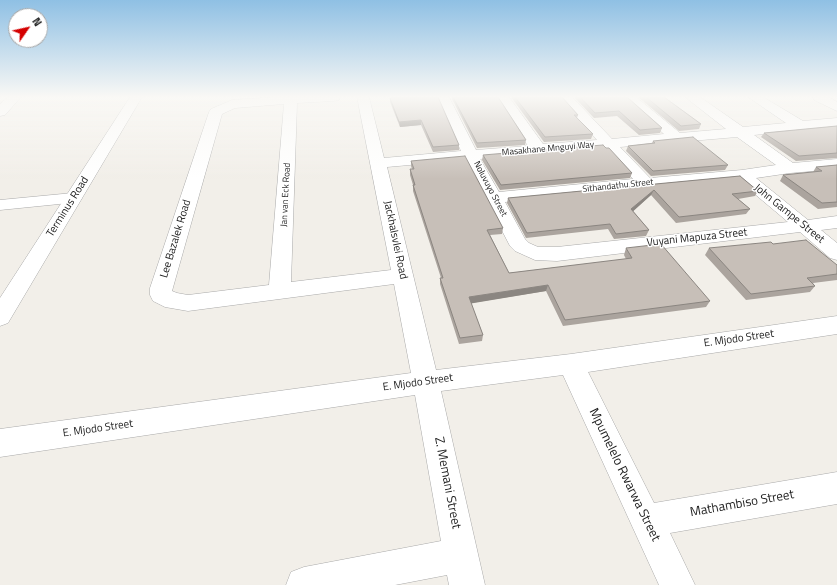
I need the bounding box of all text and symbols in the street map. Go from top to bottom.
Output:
north arrow [8,8,48,48]
text: N [28,14,46,29]
street label: Masakhane Mnguyi Way [501,140,595,158]
street label: Noluvuyo Street [471,160,509,218]
street label: Jan van Eck Road [279,163,293,227]
street label: Terminus Road [44,174,92,240]
street label: Sithandathu Street [582,177,654,195]
street label: John Gampe Street [751,182,827,246]
street label: Lee Bazalek Road [158,198,194,280]
street label: Jackhalsvlei Road [380,200,410,280]
street label: Vuyani Mapuza Street [646,226,748,250]
street label: E. Mjodo Street [703,328,775,350]
street label: E. Mjodo Street [382,372,454,394]
street label: Mpumelelo Rwarwa Street [585,406,663,544]
street label: E. Mjodo Street [62,418,134,440]
street label: Z. Memani Street [430,436,464,530]
street label: Mathambiso Street [689,487,795,521]

